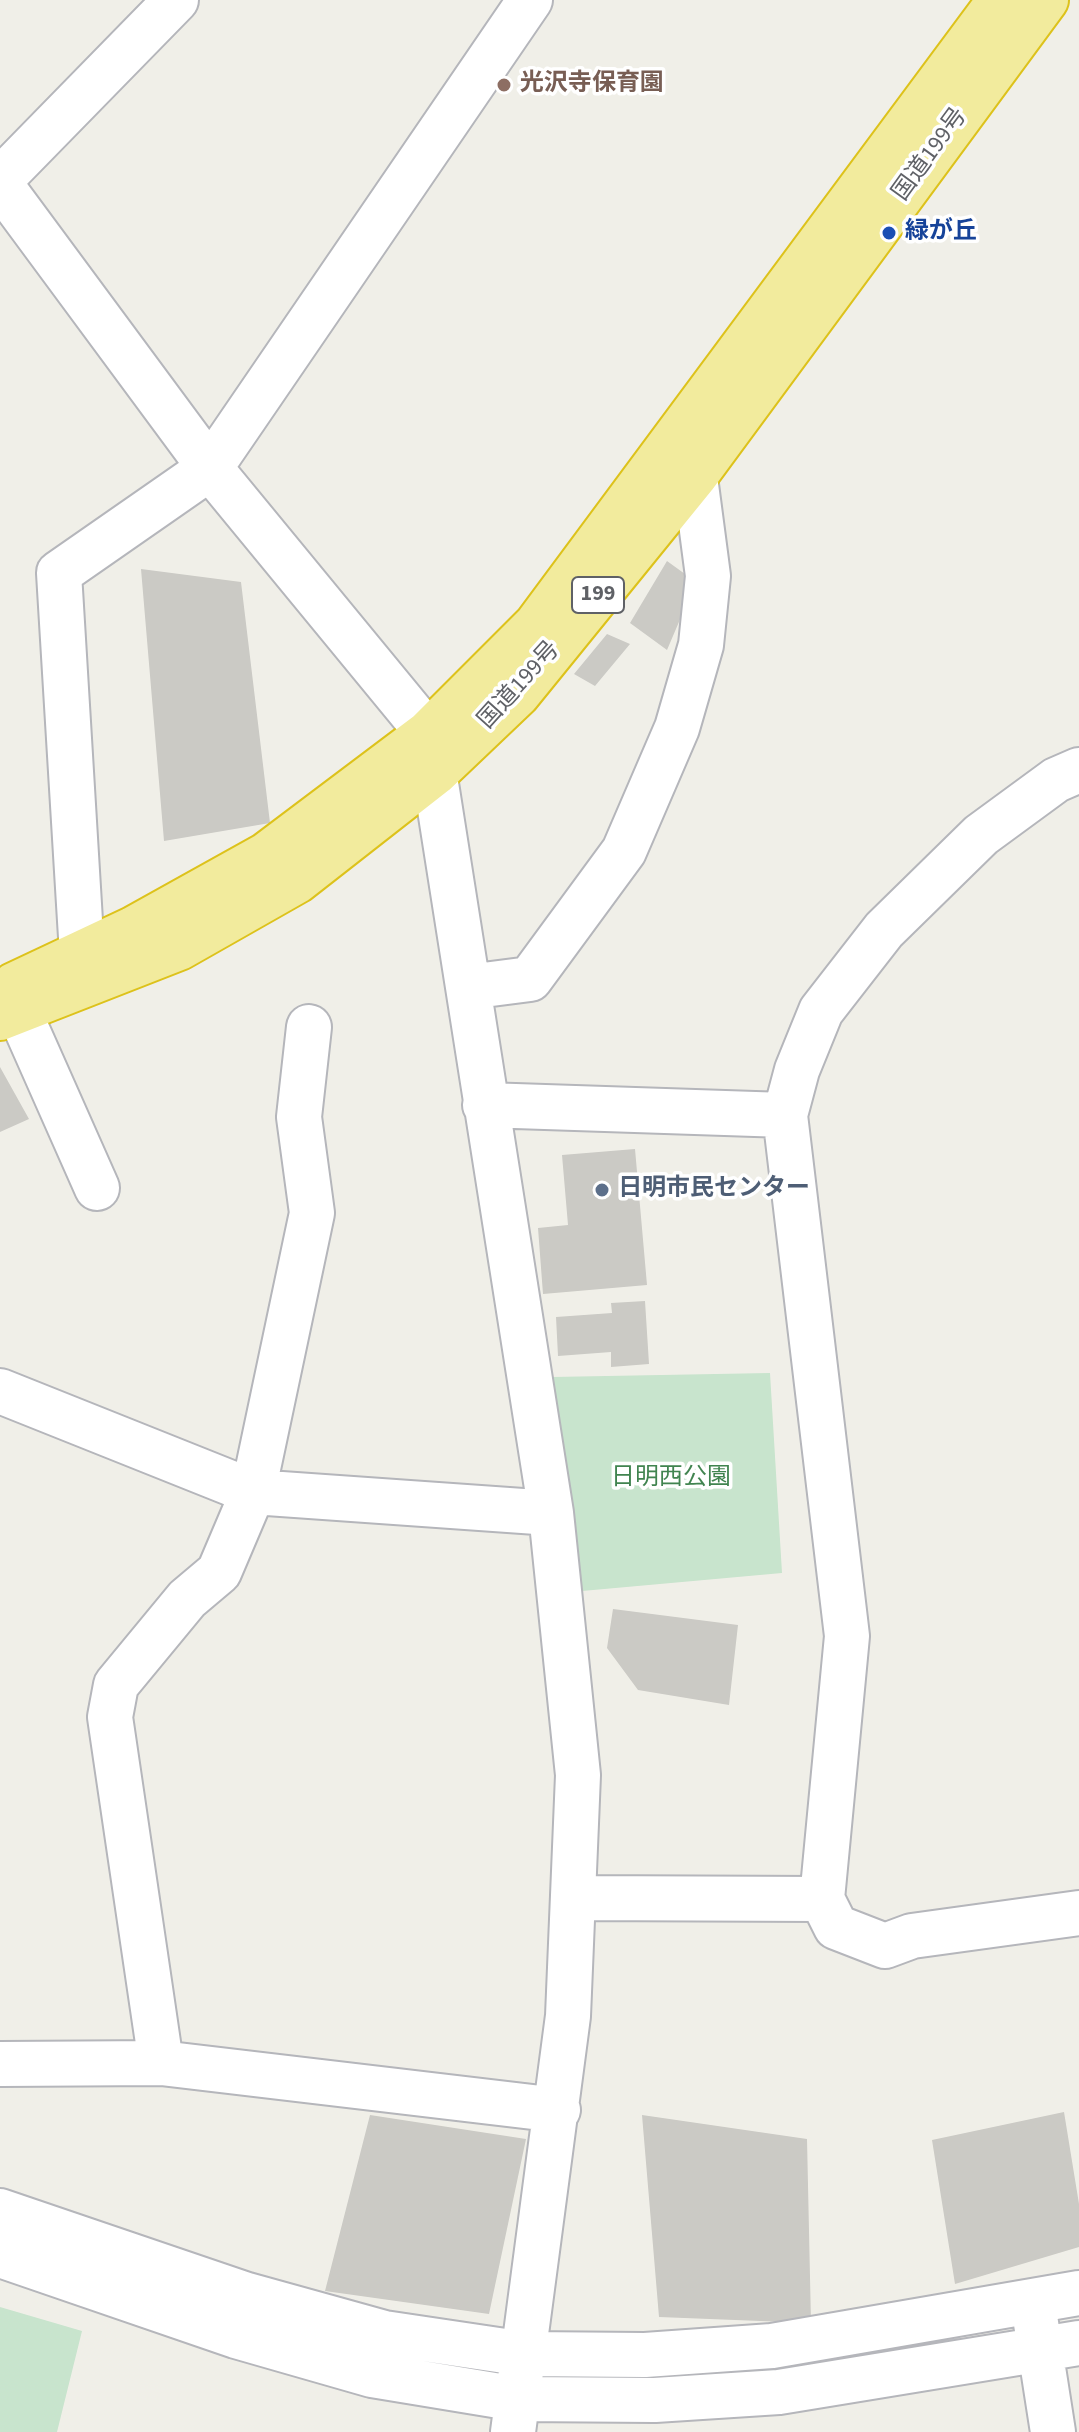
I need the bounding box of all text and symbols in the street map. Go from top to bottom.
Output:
place label: 光沢寺保育園 [520,71,664,99]
marker: 光沢寺保育園 [495,76,513,94]
street label: 国道199号 [888,103,974,207]
place label: 緑が丘 [905,219,977,247]
marker: 緑が丘 [880,224,898,242]
road number: 199 [572,577,624,613]
street label: 国道199号 [473,636,567,736]
place label: 日明市民センター [618,1176,810,1204]
marker: 日明市民センター [593,1181,611,1199]
park label: 日明西公園 [611,1465,731,1493]

